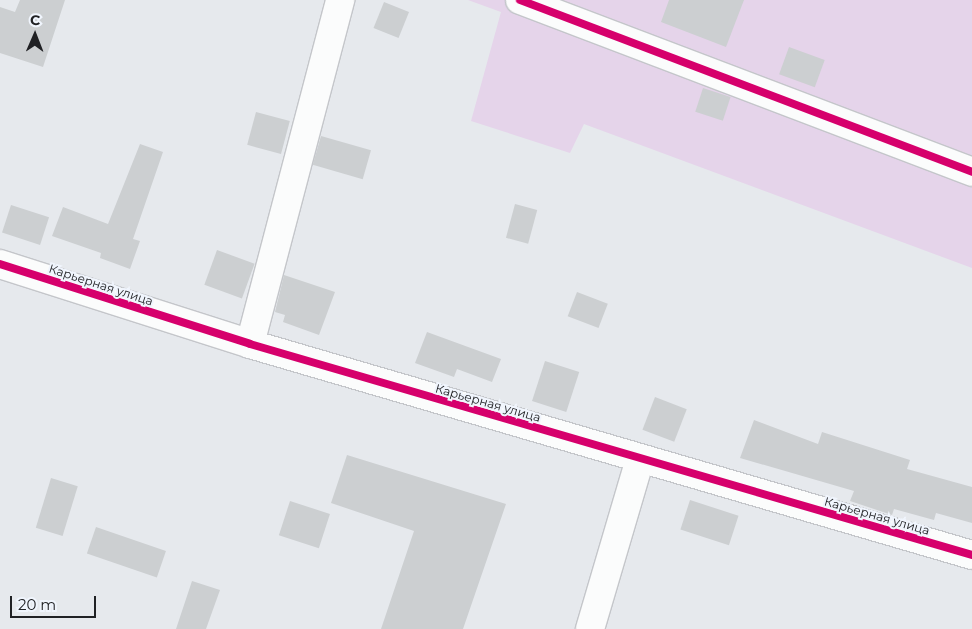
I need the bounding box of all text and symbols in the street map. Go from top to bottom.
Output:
north arrow [10,10,60,60]
text: С [30,11,40,29]
street label: Карьерная улица [47,261,155,309]
street label: Карьерная улица [434,381,542,425]
street label: Карьерная улица [823,494,931,538]
scale bar [12,586,99,618]
text: 20 m [18,595,56,614]

